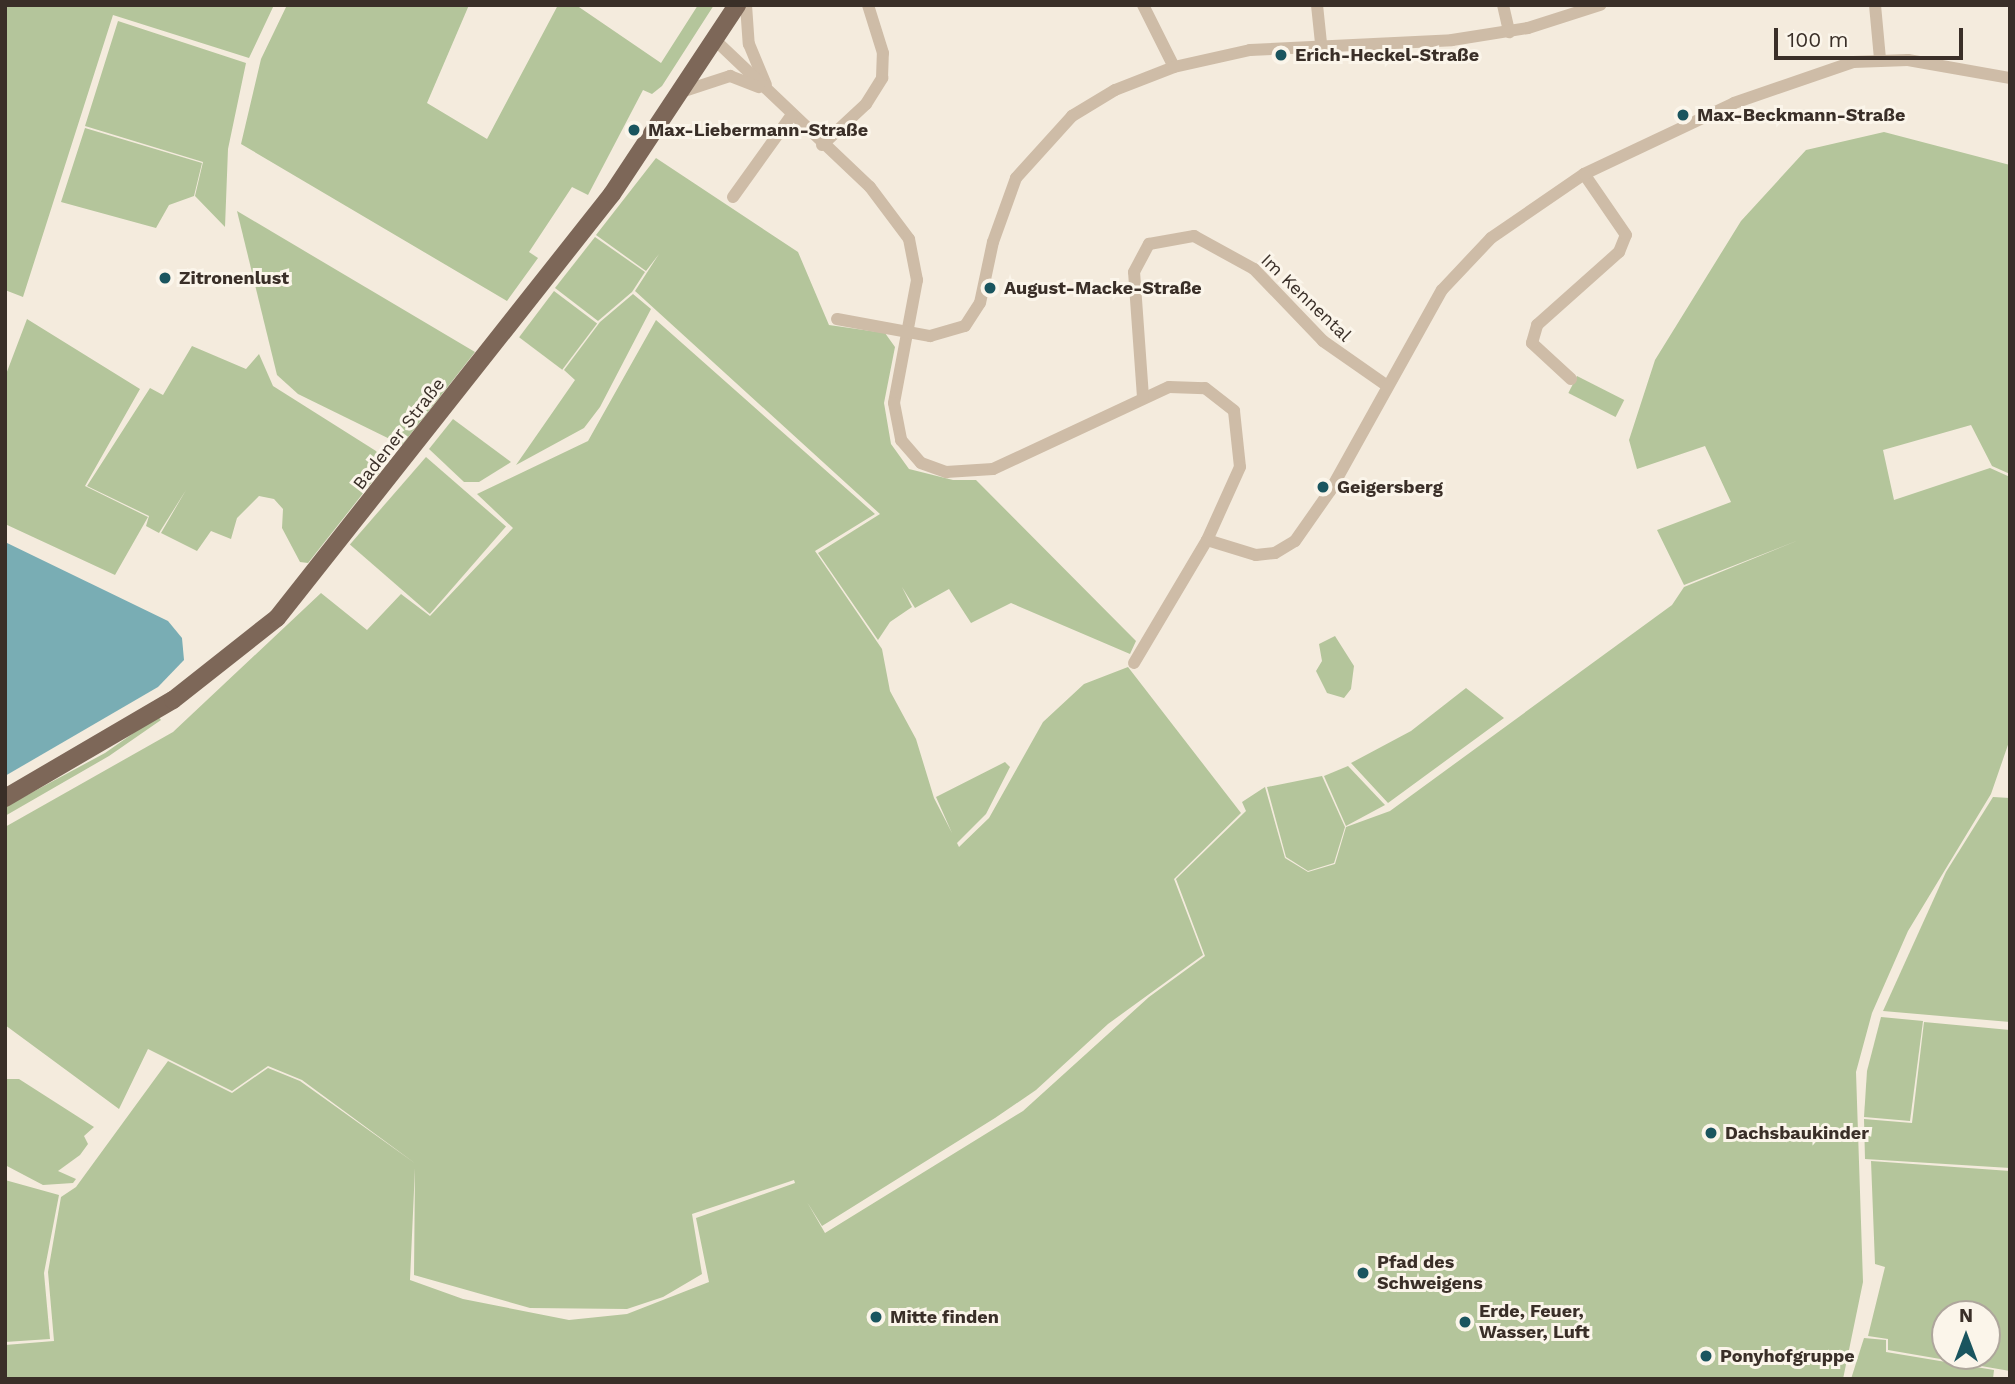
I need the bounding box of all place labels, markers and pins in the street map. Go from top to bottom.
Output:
place label: Erich-Heckel-Straße [1295,44,1479,66]
marker: Erich-Heckel-Straße [1273,47,1289,63]
place label: Max-Beckmann-Straße [1697,104,1905,126]
marker: Max-Beckmann-Straße [1675,107,1691,123]
place label: Max-Liebermann-Straße [648,119,868,141]
marker: Max-Liebermann-Straße [626,122,642,138]
place label: Zitronenlust [179,267,289,289]
marker: Zitronenlust [157,270,173,286]
place label: August-Macke-Straße [1004,277,1202,299]
marker: August-Macke-Straße [982,280,998,296]
place label: Geigersberg [1337,476,1443,498]
marker: Geigersberg [1315,479,1331,495]
place label: Dachsbaukinder [1725,1122,1869,1144]
marker: Dachsbaukinder [1703,1125,1719,1141]
place label: Pfad des Schweigens [1377,1252,1483,1294]
marker: Pfad des Schweigens [1355,1265,1371,1281]
place label: Erde, Feuer, Wasser, Luft [1479,1301,1590,1344]
place label: Mitte finden [890,1306,999,1328]
marker: Mitte finden [868,1309,884,1325]
marker: Erde, Feuer, Wasser, Luft [1457,1314,1473,1330]
place label: Ponyhofgruppe [1720,1345,1855,1367]
marker: Ponyhofgruppe [1698,1348,1714,1364]

